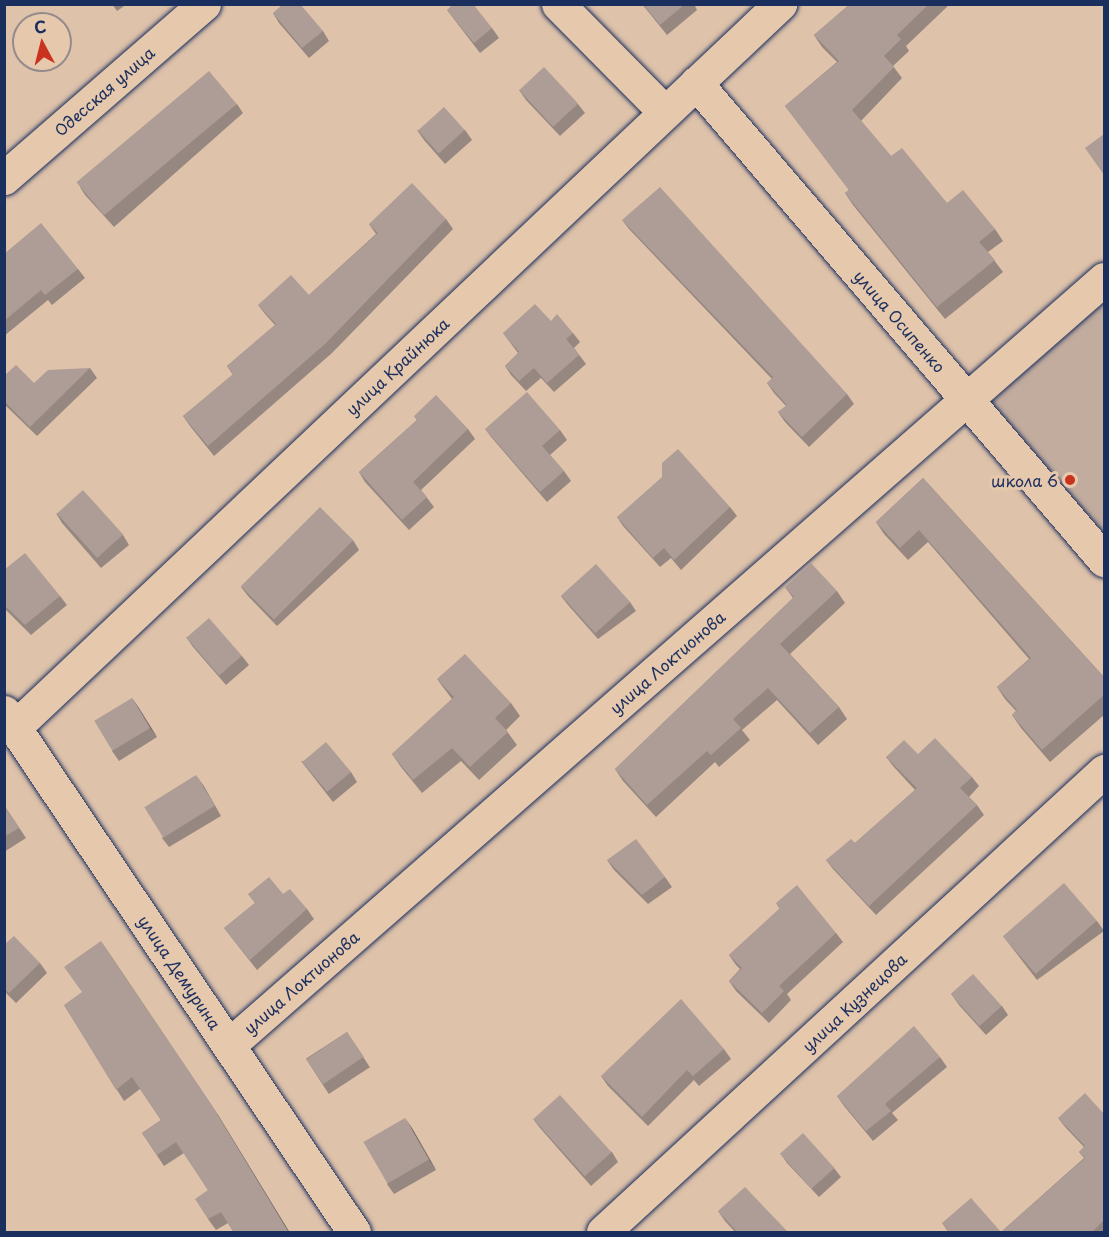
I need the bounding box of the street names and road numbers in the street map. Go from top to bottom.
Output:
street label: Одесская улица [50,42,158,140]
street label: улица Осипенко [850,266,950,376]
street label: улица Крайнюка [341,313,453,419]
street label: улица Локтионова [605,606,729,718]
street label: улица Демурина [134,911,226,1033]
street label: улица Локтионова [239,926,363,1038]
street label: улица Кузнецова [798,948,910,1056]

